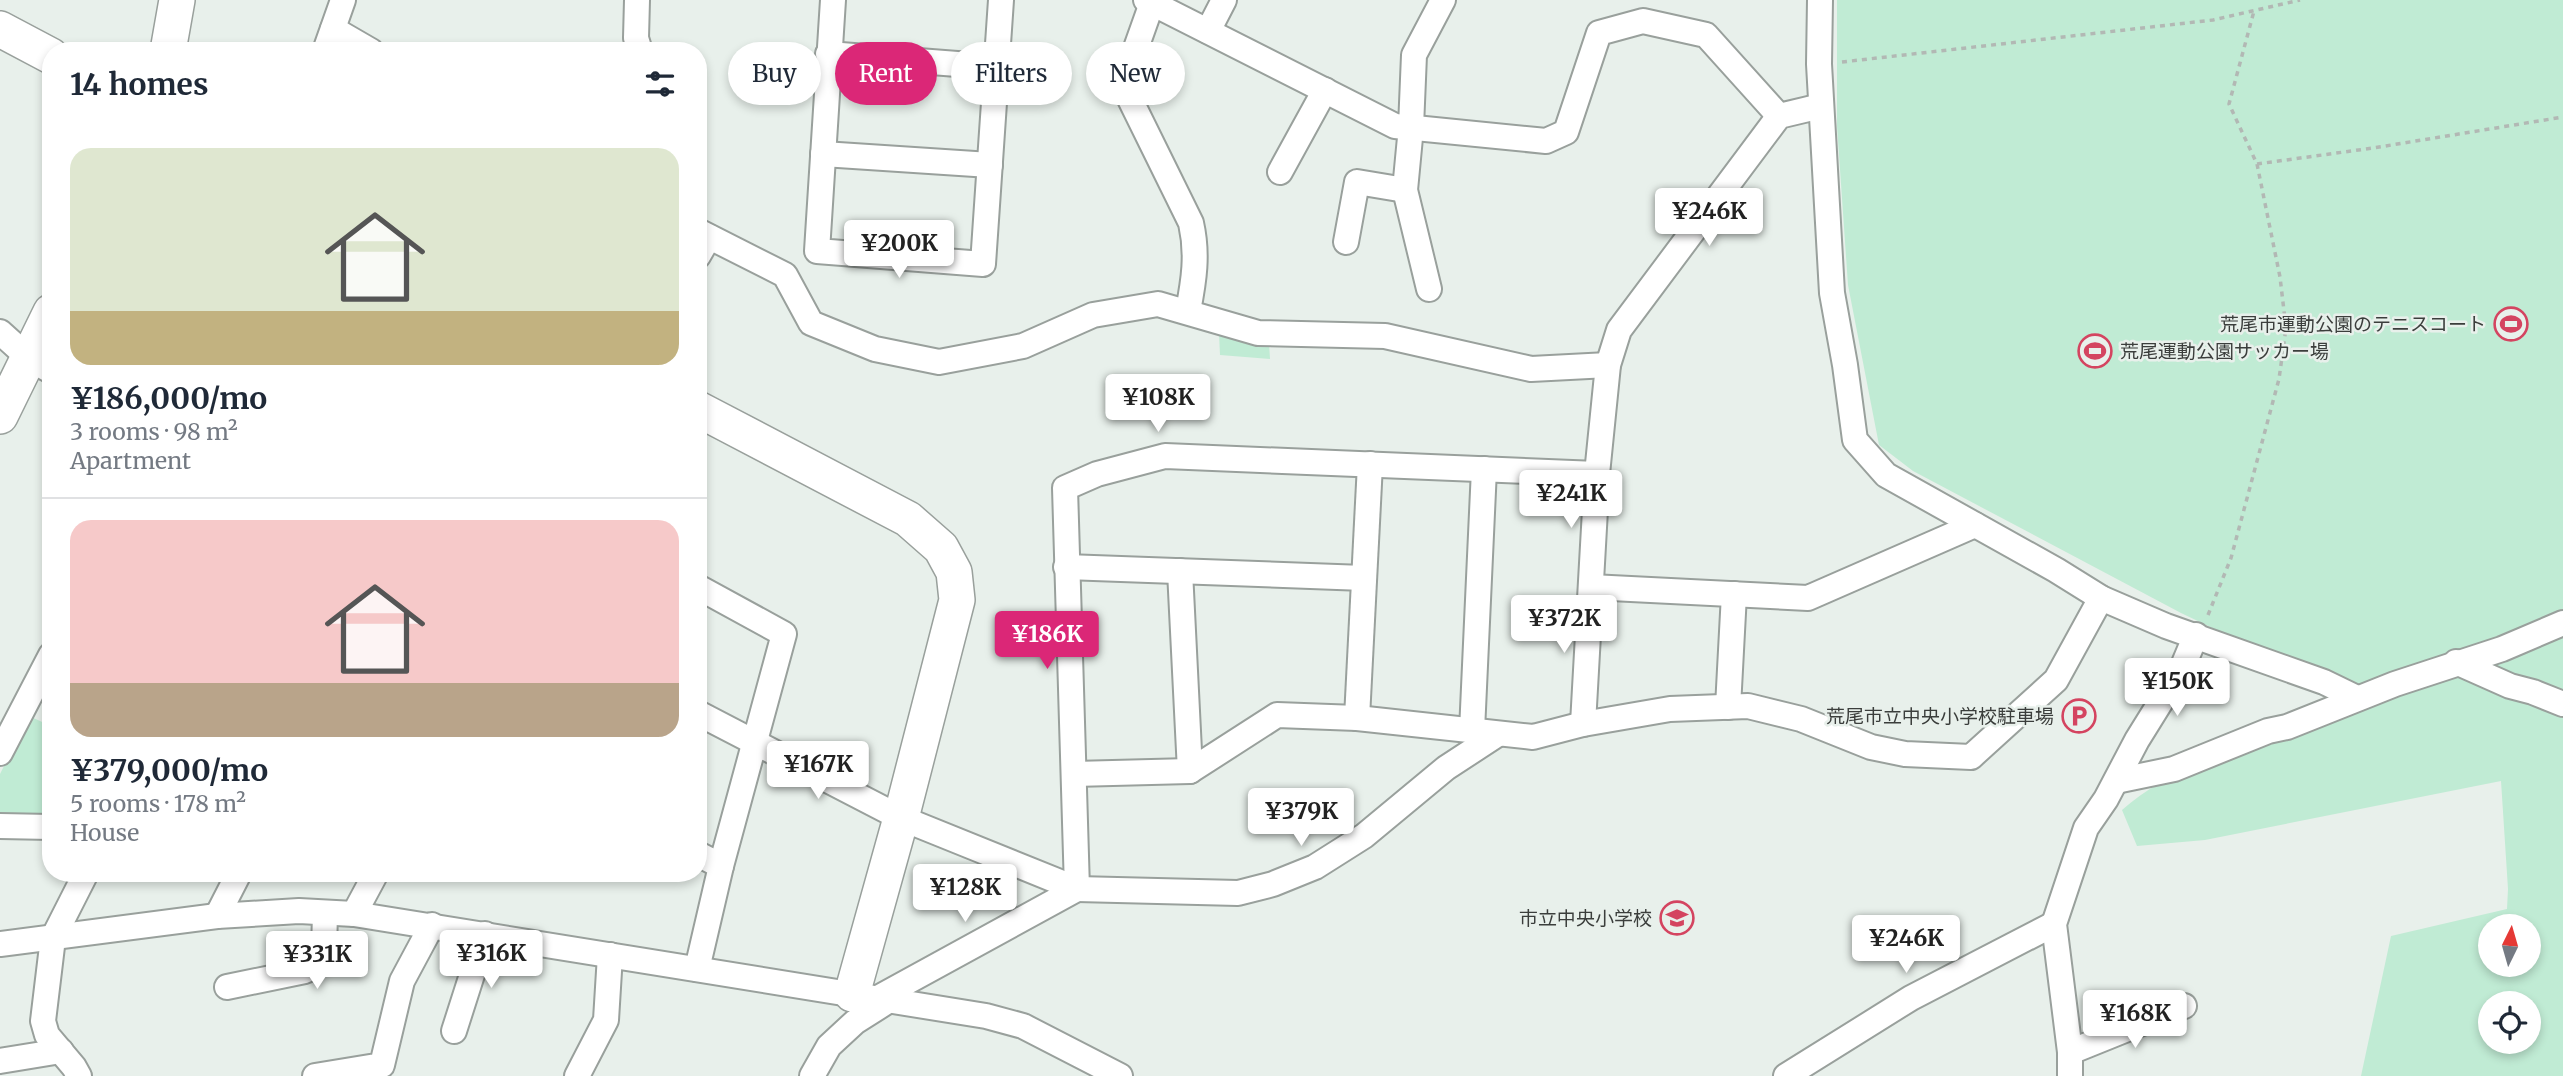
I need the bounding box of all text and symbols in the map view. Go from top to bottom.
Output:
chip: Buy [728,42,821,105]
chip: Rent [835,42,937,105]
chip: Filters [951,42,1072,105]
chip: New [1086,42,1185,105]
text: 14 homes [70,65,208,103]
icon: filters [641,65,679,103]
pin: ¥246K [1660,188,1758,248]
icon: home [312,194,438,320]
text: ¥246K [1671,196,1747,225]
pin: ¥200K [850,220,948,280]
text: ¥200K [860,228,938,257]
sports icon: 荒尾市運動公園のテニスコート [2492,305,2530,343]
place label: 荒尾市運動公園のテニスコート [2220,312,2486,336]
sports icon: 荒尾運動公園サッカー場 [2076,332,2114,370]
place label: 荒尾運動公園サッカー場 [2120,339,2329,363]
pin: ¥108K [1109,374,1207,434]
text: ¥186,000/mo [70,379,267,417]
text: ¥108K [1121,382,1195,411]
text: 3 rooms · 98 m² [70,417,238,446]
text: Apartment [70,446,191,475]
pin: ¥241K [1522,470,1620,530]
text: ¥241K [1535,478,1607,507]
icon: home [312,566,438,692]
pin: ¥372K [1515,596,1613,655]
text: ¥372K [1527,603,1601,632]
pin: ¥186K [998,612,1096,671]
text: ¥186K [1011,619,1083,648]
pin: ¥150K [2128,658,2226,718]
text: ¥150K [2141,666,2213,695]
parking icon: 荒尾市立中央小学校駐車場 [2060,697,2098,735]
place label: 荒尾市立中央小学校駐車場 [1826,704,2054,728]
pin: ¥167K [769,742,867,801]
text: ¥167K [783,749,853,778]
text: ¥379,000/mo [70,751,268,789]
pin: ¥379K [1252,788,1350,848]
text: 5 rooms · 178 m² [70,789,246,818]
text: ¥379K [1264,796,1338,825]
text: House [70,818,139,847]
pin: ¥128K [916,864,1014,924]
text: ¥128K [929,872,1001,901]
school or university icon: 市立中央小学校 [1658,899,1696,937]
place label: 市立中央小学校 [1519,906,1652,930]
north arrow [2478,914,2541,976]
map controls [2478,914,2541,1054]
pin: ¥246K [1857,916,1955,975]
text: ¥246K [1868,923,1944,952]
pin: ¥316K [442,930,540,990]
pin: ¥331K [268,932,366,991]
text: ¥316K [456,938,526,967]
text: ¥331K [282,939,352,968]
pin: ¥168K [2086,990,2184,1050]
button: locate [2478,991,2541,1054]
text: ¥168K [2099,998,2171,1027]

